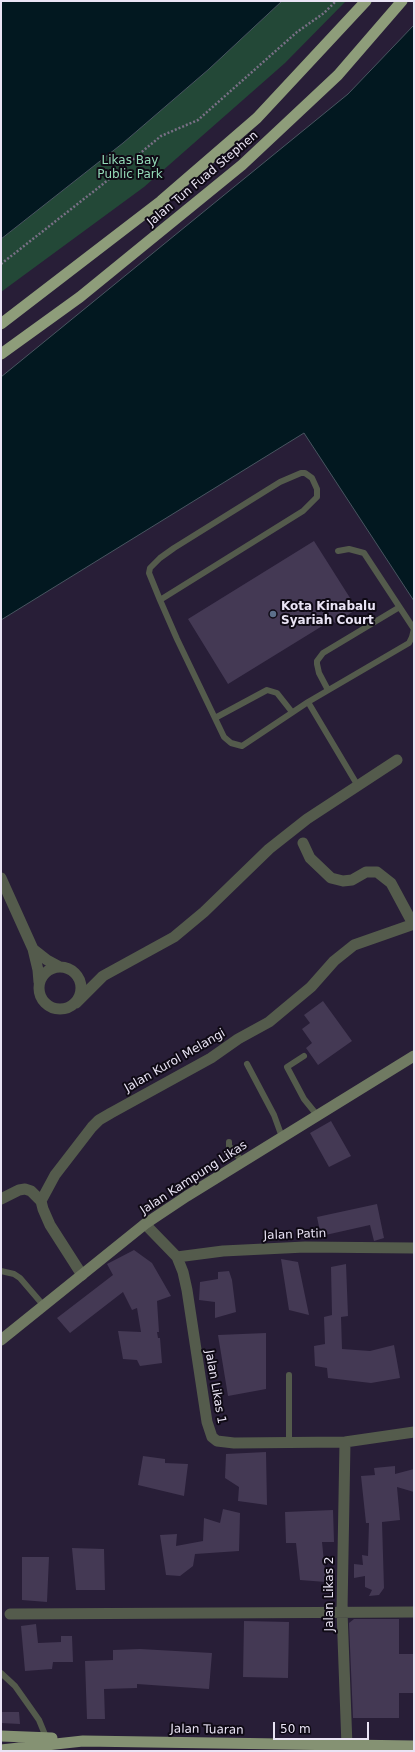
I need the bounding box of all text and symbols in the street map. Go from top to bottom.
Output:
street label: Jalan Tun Fuad Stephen [145,128,261,230]
park label: Likas Bay Public Park [97,154,163,182]
place label: Kota Kinabalu Syariah Court [281,600,376,628]
marker: Kota Kinabalu Syariah Court [268,609,278,619]
street label: Jalan Kurol Melangi [122,1026,228,1096]
street label: Jalan Kampung Likas [138,1138,250,1218]
street label: Jalan Patin [263,1227,327,1243]
street label: Jalan Likas 1 [201,1349,229,1425]
street label: Jalan Likas 2 [323,1557,337,1631]
scale bar [275,1714,371,1740]
street label: Jalan Tuaran [170,1722,244,1738]
text: 50 m [280,1722,311,1736]

